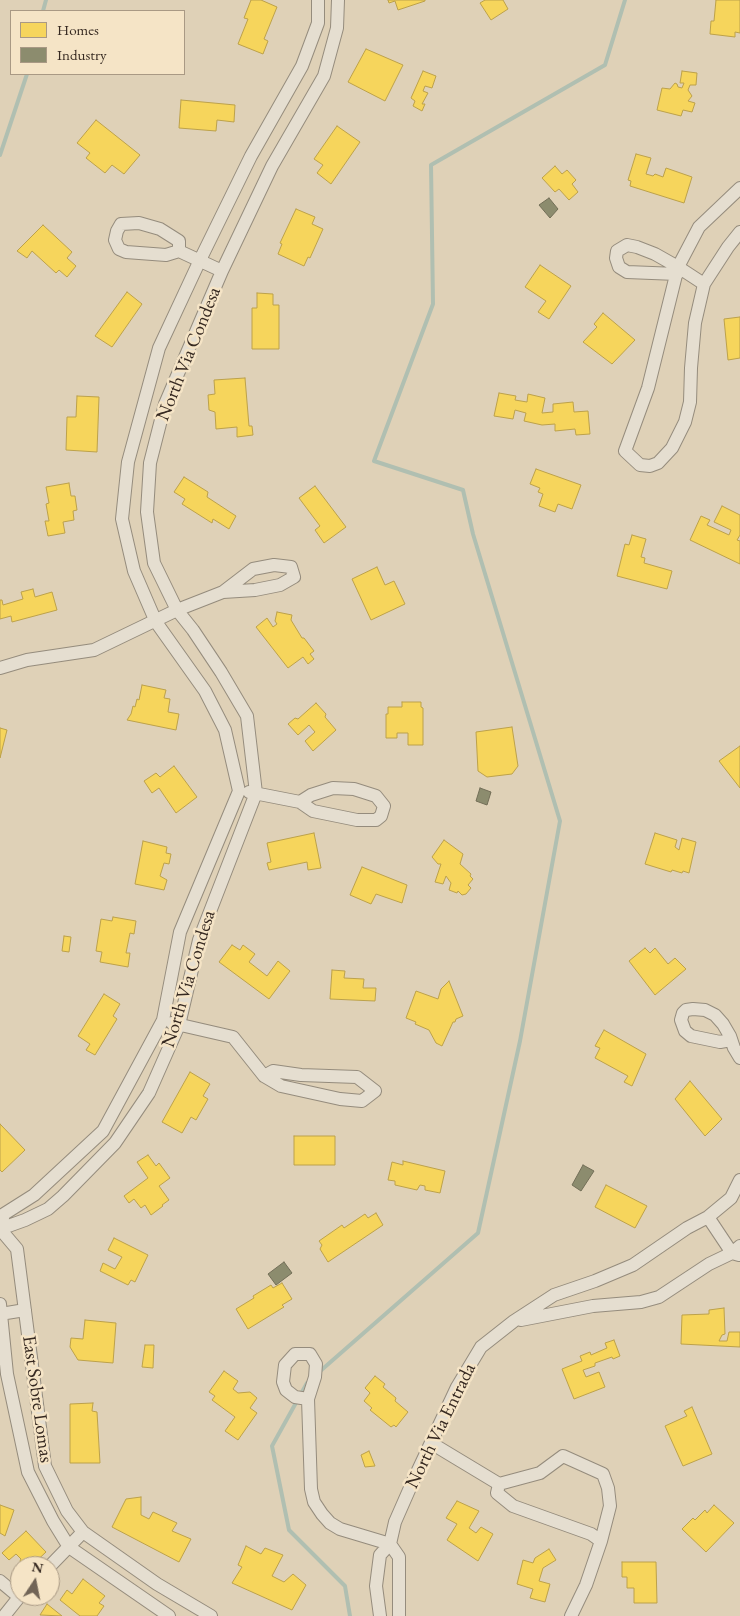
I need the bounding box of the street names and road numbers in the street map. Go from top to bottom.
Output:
street label: North Via Condesa [152,284,226,424]
street label: North Via Condesa [157,908,221,1050]
street label: East Sobre Lomas [17,1334,57,1464]
street label: North Via Entrada [401,1360,481,1492]

